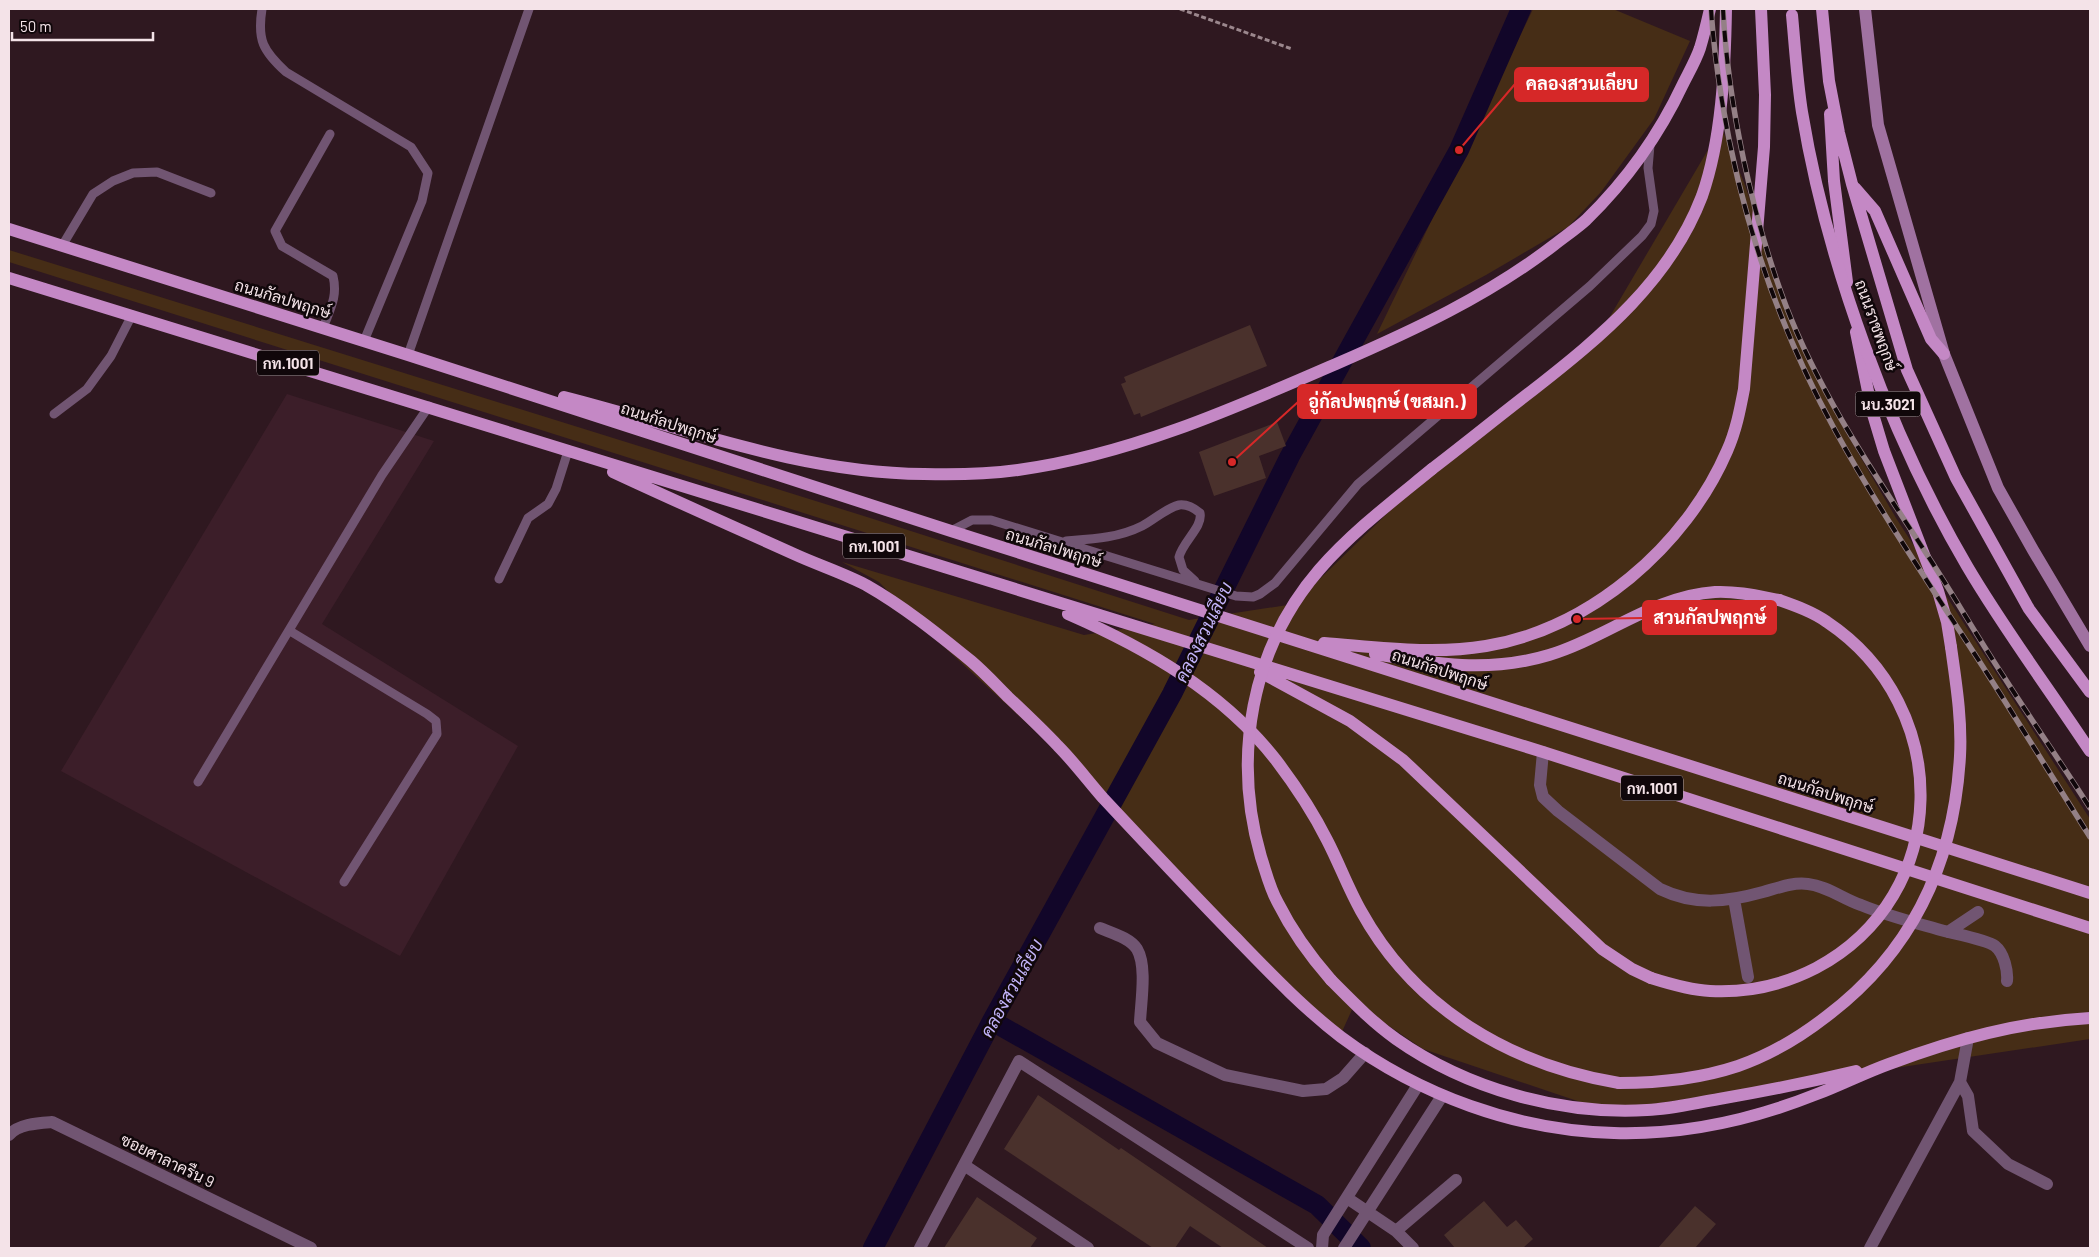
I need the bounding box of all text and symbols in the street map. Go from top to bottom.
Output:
scale bar [12,10,154,42]
text: 50 m [20,17,52,35]
callout: คลองสวนเลียบ [1515,68,1648,101]
text: คลองสวนเลียบ [1526,71,1638,94]
street label: ถนนกัลปพฤกษ์ [232,272,334,323]
street label: ถนนราชพฤกษ์ [1851,276,1904,374]
road number: กท.1001 [257,350,319,376]
callout: อู่กัลปพฤกษ์ (ขสมก.) [1298,385,1476,418]
text: อู่กัลปพฤกษ์ (ขสมก.) [1308,389,1466,415]
road number: นบ.3021 [1856,392,1920,416]
street label: ถนนกัลปพฤกษ์ [618,396,720,447]
street label: ถนนกัลปพฤกษ์ [1003,521,1105,572]
road number: กท.1001 [843,534,905,558]
water label: คลองสวนเลียบ [1168,577,1237,686]
callout: สวนกัลปพฤกษ์ [1643,601,1776,634]
text: สวนกัลปพฤกษ์ [1653,605,1768,629]
street label: ถนนกัลปพฤกษ์ [1389,643,1491,694]
street label: ถนนกัลปพฤกษ์ [1775,766,1877,817]
road number: กท.1001 [1621,776,1683,800]
water label: คลองสวนเลียบ [974,934,1047,1041]
street label: ซอยศาลาครืน 9 [118,1129,218,1191]

